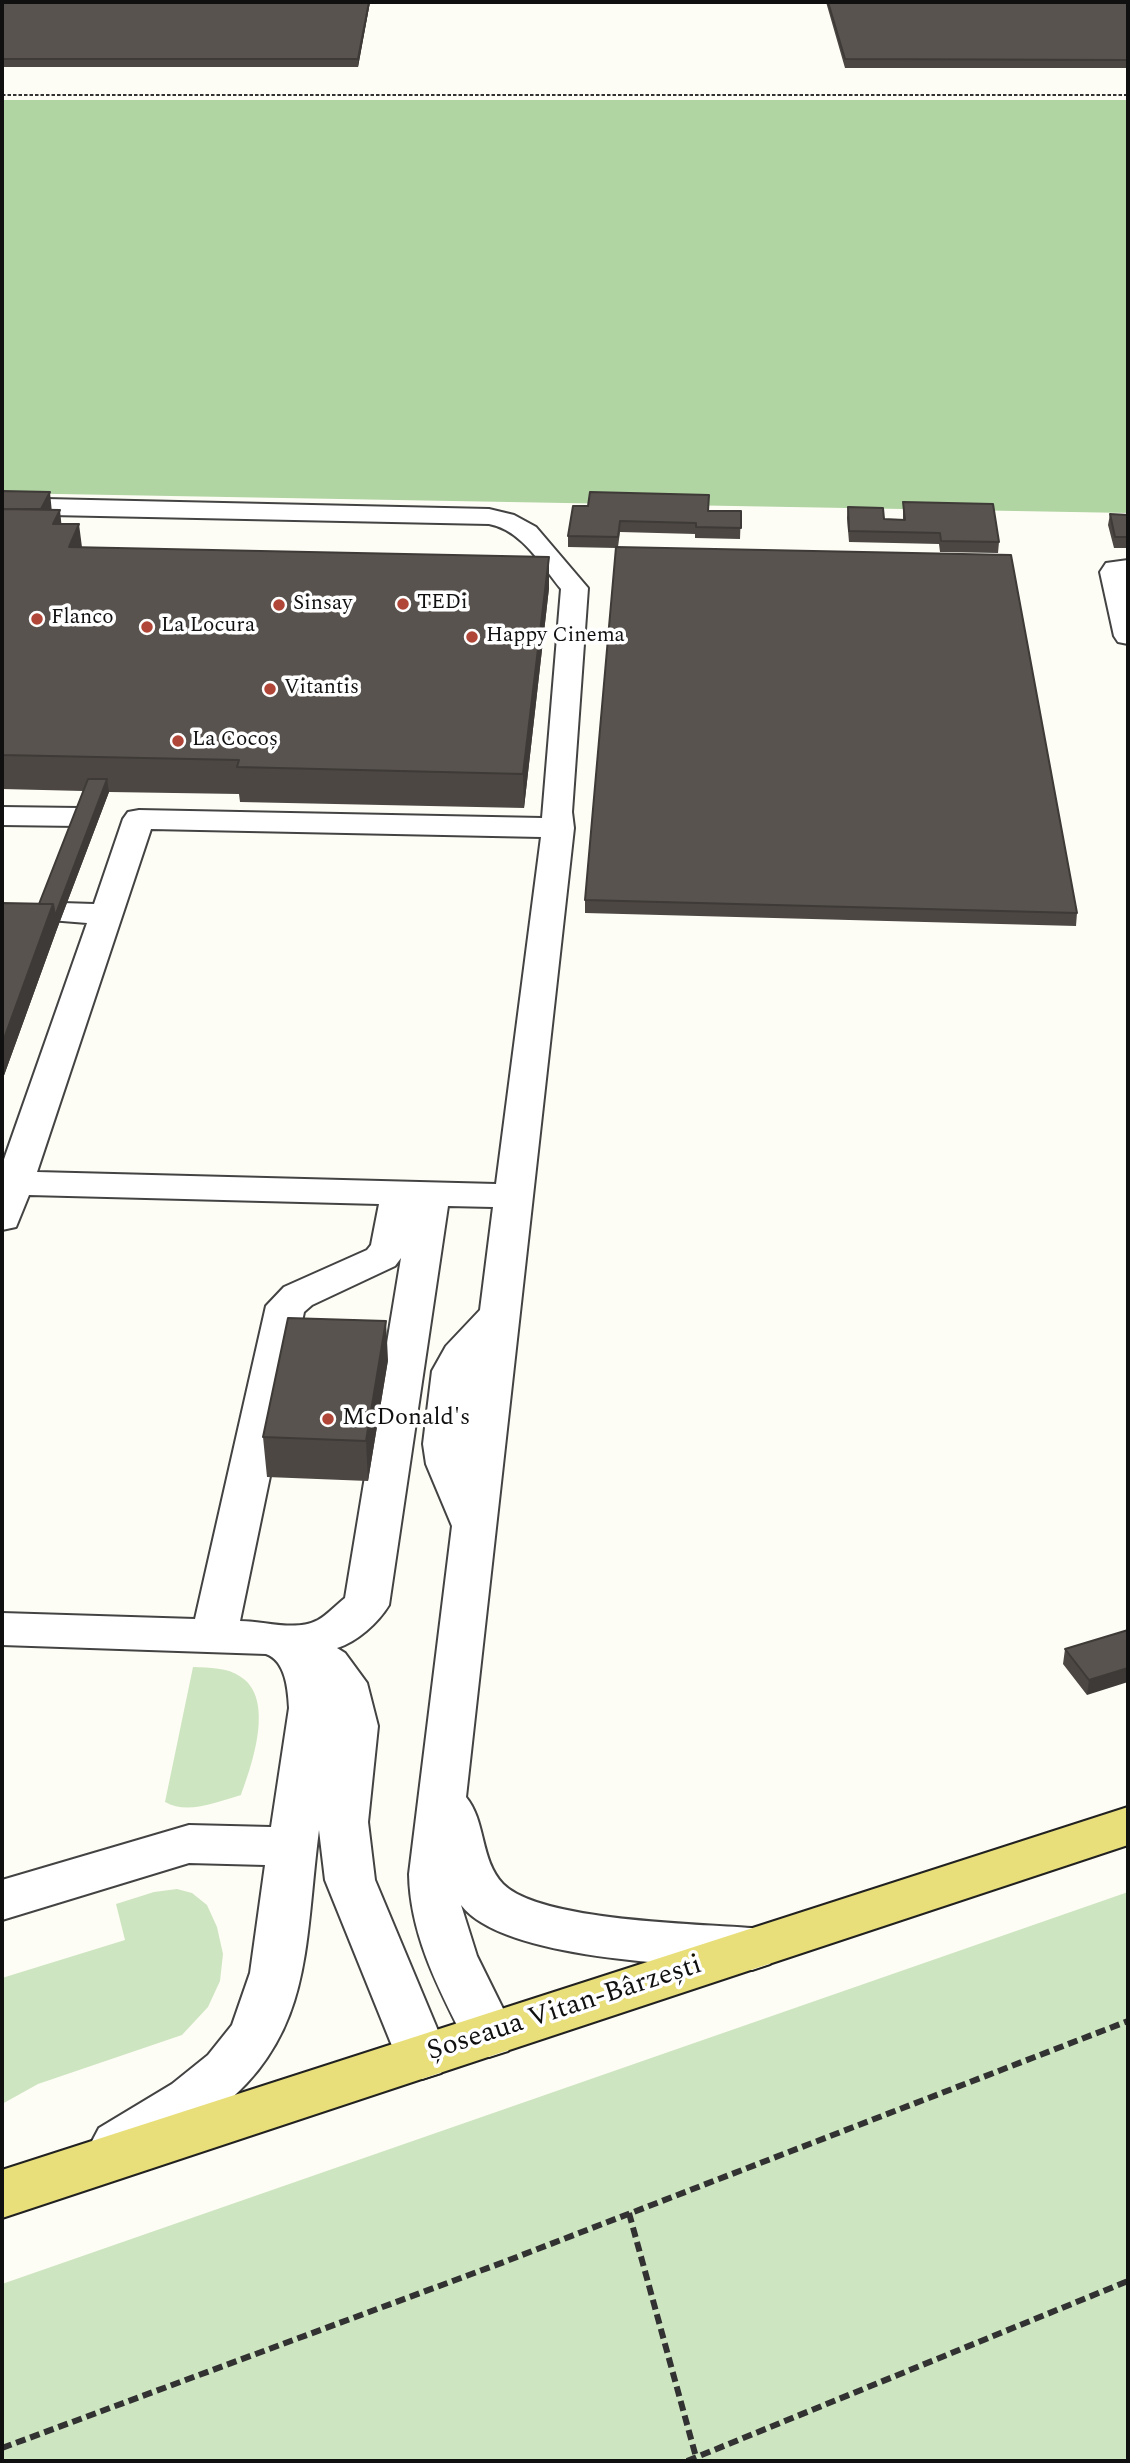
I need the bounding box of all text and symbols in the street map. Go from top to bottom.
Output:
place label: TEDi [417,591,468,617]
place label: Sinsay [293,592,352,618]
marker: TEDi [395,596,411,612]
marker: Sinsay [271,597,287,613]
place label: Flanco [51,606,114,632]
marker: Flanco [29,611,45,627]
place label: La Locura [161,614,255,640]
marker: La Locura [139,619,155,635]
place label: Happy Cinema [486,624,625,650]
marker: Happy Cinema [464,629,480,645]
place label: Vitantis [284,676,359,702]
marker: Vitantis [262,681,278,697]
place label: La Cocoș [192,728,278,754]
marker: La Cocoș [170,733,186,749]
place label: McDonald's [342,1405,470,1433]
marker: McDonald's [320,1411,336,1427]
street label: Șoseaua Vitan-Bârzești [423,1950,707,2070]

